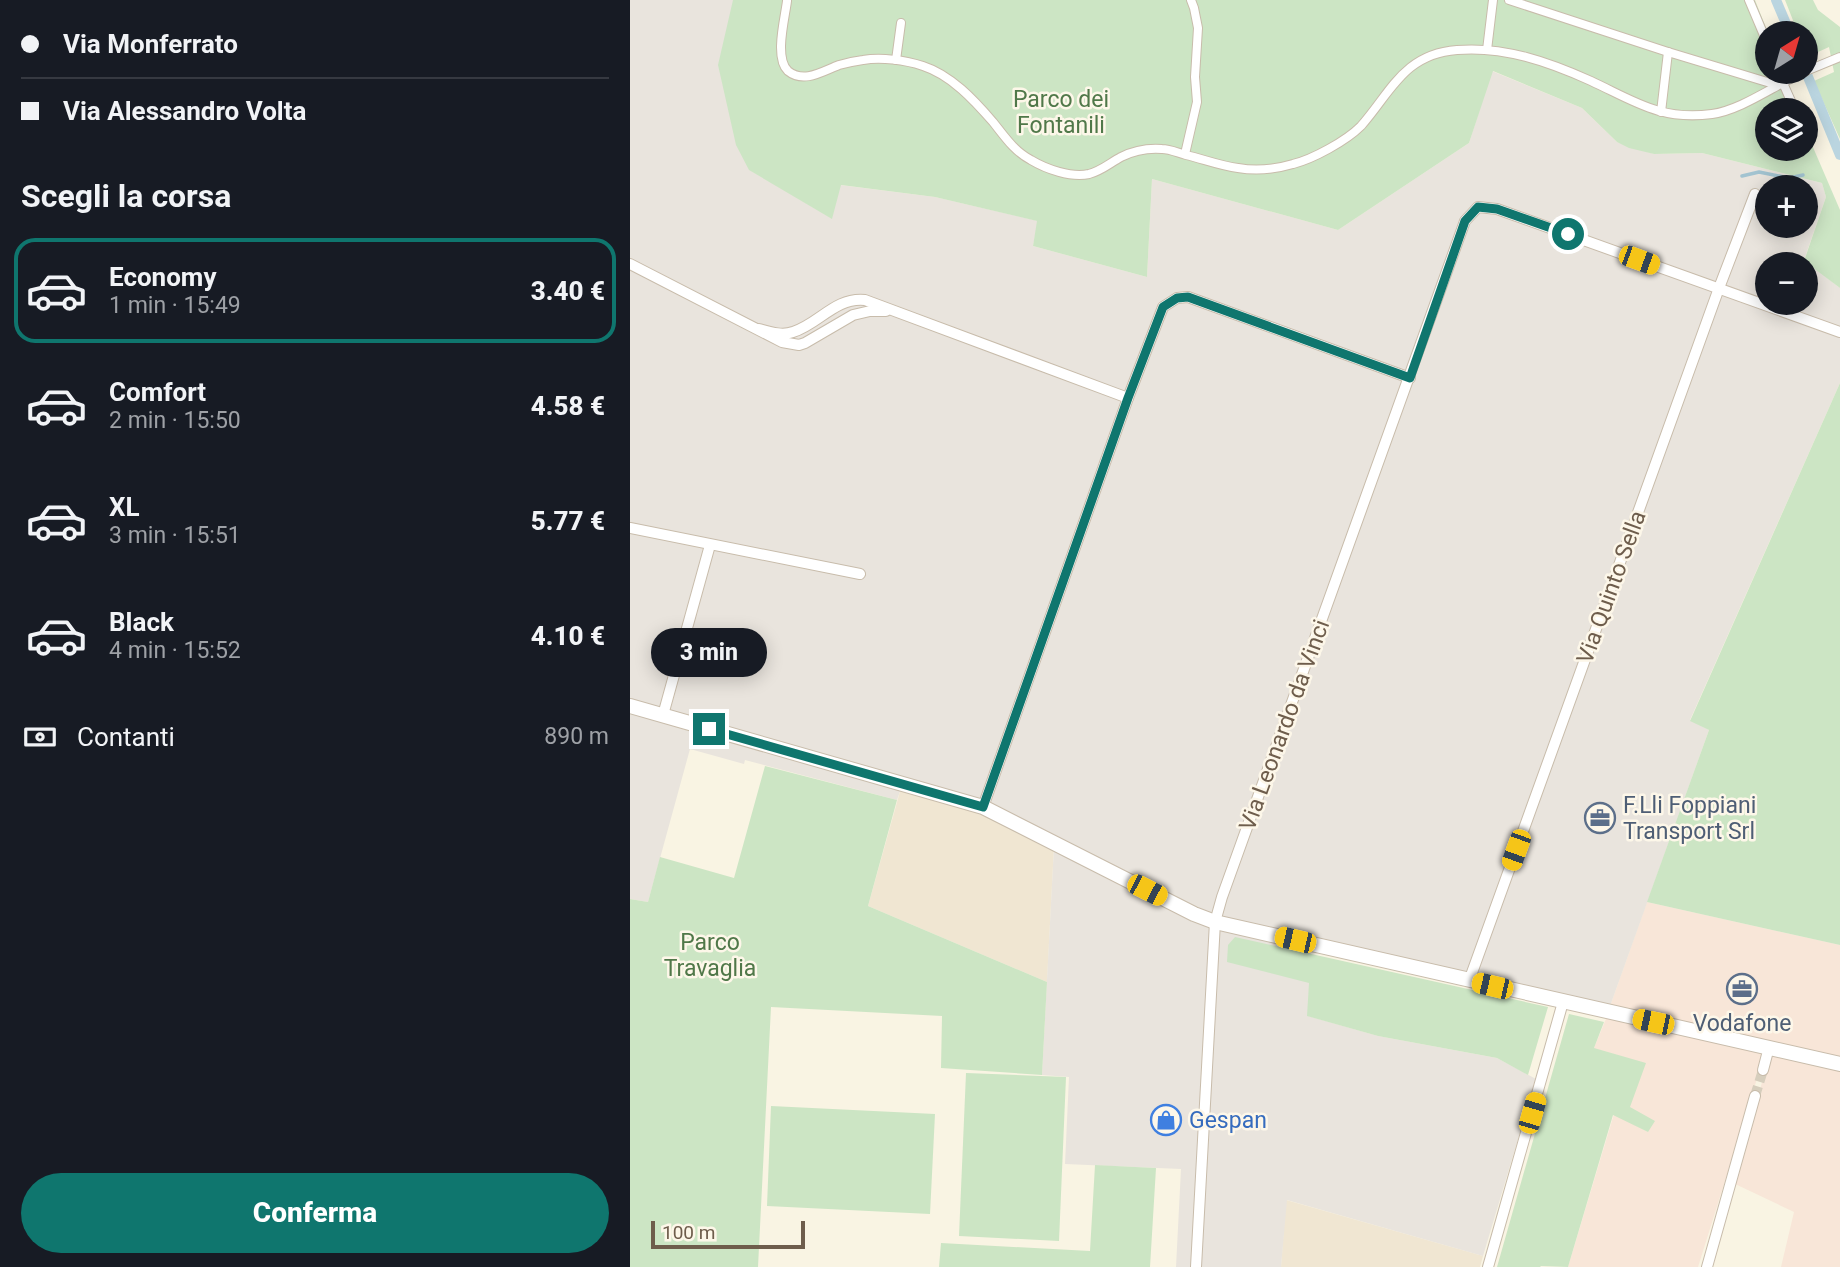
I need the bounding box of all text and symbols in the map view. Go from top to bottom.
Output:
north arrow [1755,21,1818,84]
map controls [1755,21,1818,315]
text: Via Monferrato [63,29,238,59]
park label: Parco dei Fontanili [1013,86,1109,139]
text: Via Alessandro Volta [63,96,306,126]
button: layers [1755,98,1818,161]
button: + [1755,175,1818,238]
text: Scegli la corsa [21,177,231,215]
route start [1552,218,1584,250]
car [1616,243,1663,277]
button: − [1755,252,1818,315]
icon: car [25,259,88,322]
text: Economy [109,262,216,292]
text: 3.40 € [531,276,605,306]
text: 1 min · 15:49 [109,292,241,319]
icon: car [25,374,88,437]
text: Comfort [109,377,206,407]
text: 4.58 € [531,391,605,421]
text: 2 min · 15:50 [109,407,241,434]
icon: car [25,489,88,552]
text: XL [109,492,140,522]
text: 5.77 € [531,506,605,536]
street label: Via Quinto Sella [1571,507,1652,667]
text: 3 min · 15:51 [109,522,241,549]
icon: car [25,604,88,667]
text: Black [109,607,174,637]
street label: Via Leonardo da Vinci [1234,616,1335,834]
text: 4.10 € [531,621,605,651]
callout: 3 min [651,628,767,676]
text: 4 min · 15:52 [109,637,241,664]
text: 3 min [680,639,738,666]
route end [693,713,725,745]
icon: cash [21,718,59,756]
text: Contanti [77,722,175,752]
text: 890 m [544,723,609,750]
place label: F.Lli Foppiani Transport Srl [1623,792,1756,845]
office icon: F.Lli Foppiani Transport Srl [1583,801,1617,835]
car [1499,827,1534,873]
car [1124,871,1171,909]
car [1273,925,1318,955]
park label: Parco Travaglia [664,929,756,982]
car [1470,971,1515,1001]
office icon: Vodafone [1725,972,1759,1006]
car [1631,1007,1676,1037]
place label: Vodafone [1693,1010,1791,1037]
car [1517,1090,1548,1136]
shop icon: Gespan [1149,1103,1183,1137]
place label: Gespan [1189,1107,1267,1134]
button: Conferma [21,1173,609,1253]
scale bar [651,1218,805,1250]
text: 100 m [662,1221,715,1244]

